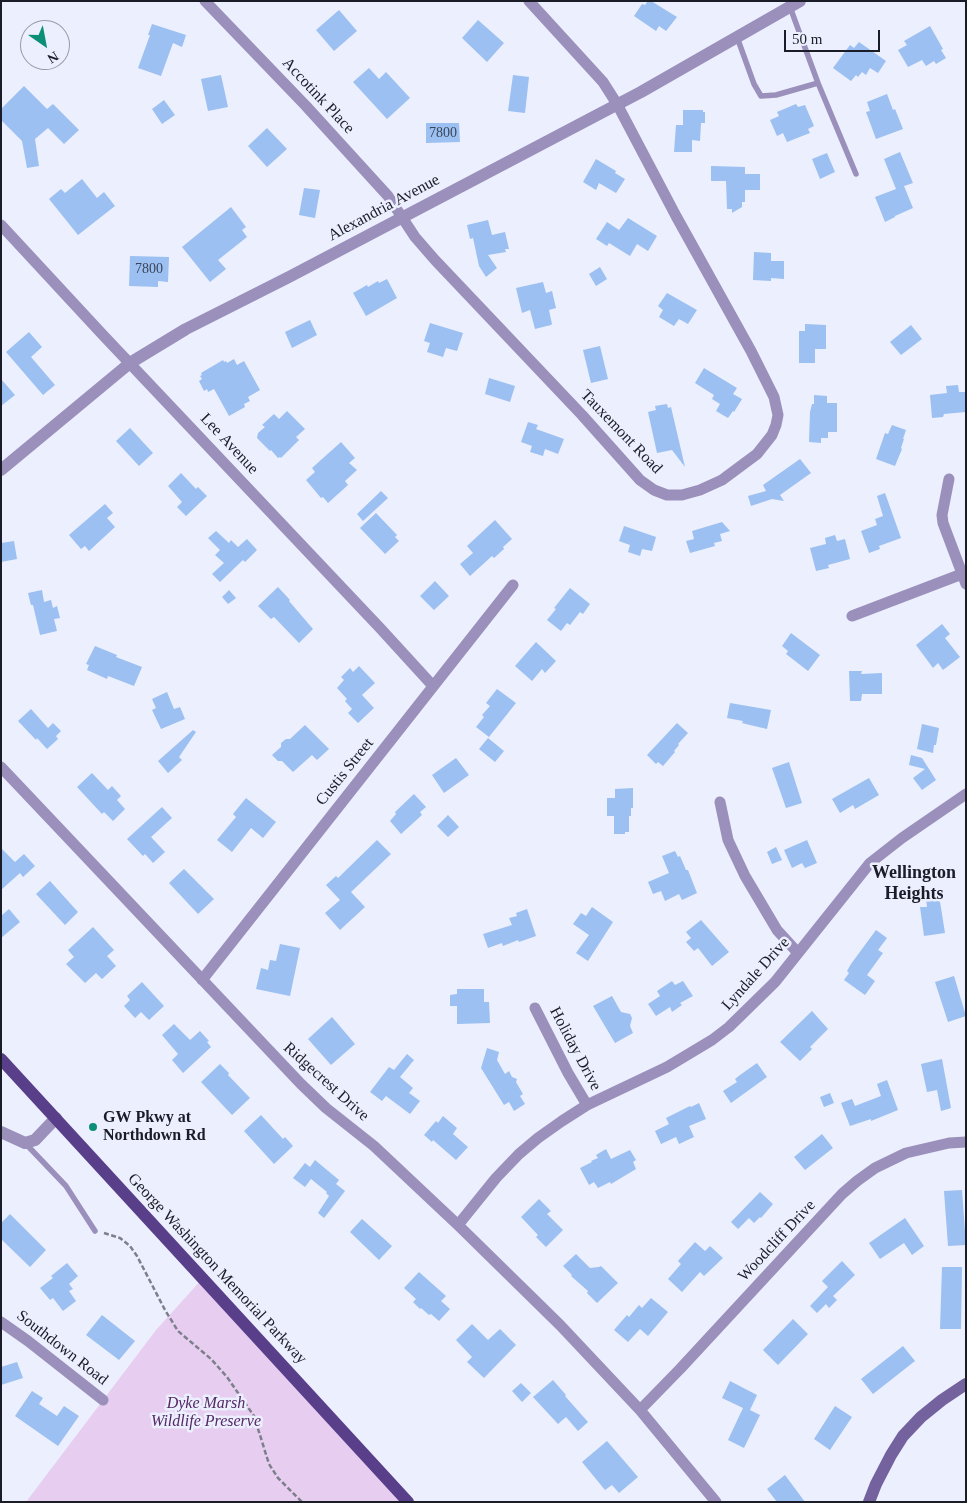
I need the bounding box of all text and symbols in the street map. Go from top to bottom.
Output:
north arrow [20,20,70,70]
scale bar [787,20,883,52]
text: 50 m [792,31,822,47]
text: N [45,48,61,66]
street label: Accotink Place [278,54,358,138]
house number: 7800 [429,125,457,141]
street label: Alexandria Avenue [325,170,443,246]
house number: 7800 [135,261,163,277]
street label: Tauxemont Road [576,386,666,478]
street label: Lee Avenue [196,409,262,479]
street label: Custis Street [312,734,378,810]
district label: Wellington Heights [872,862,956,904]
street label: Lyndale Drive [718,933,794,1015]
street label: Holiday Drive [545,1004,605,1094]
street label: Ridgecrest Drive [279,1038,373,1126]
place label: GW Pkwy at Northdown Rd [103,1108,206,1146]
marker: GW Pkwy at Northdown Rd [87,1121,99,1133]
street label: George Washington Memorial Parkway [123,1170,311,1368]
street label: Woodcliff Drive [734,1196,820,1286]
street label: Southdown Road [12,1306,112,1390]
park label: Dyke Marsh Wildlife Preserve [151,1394,261,1432]

